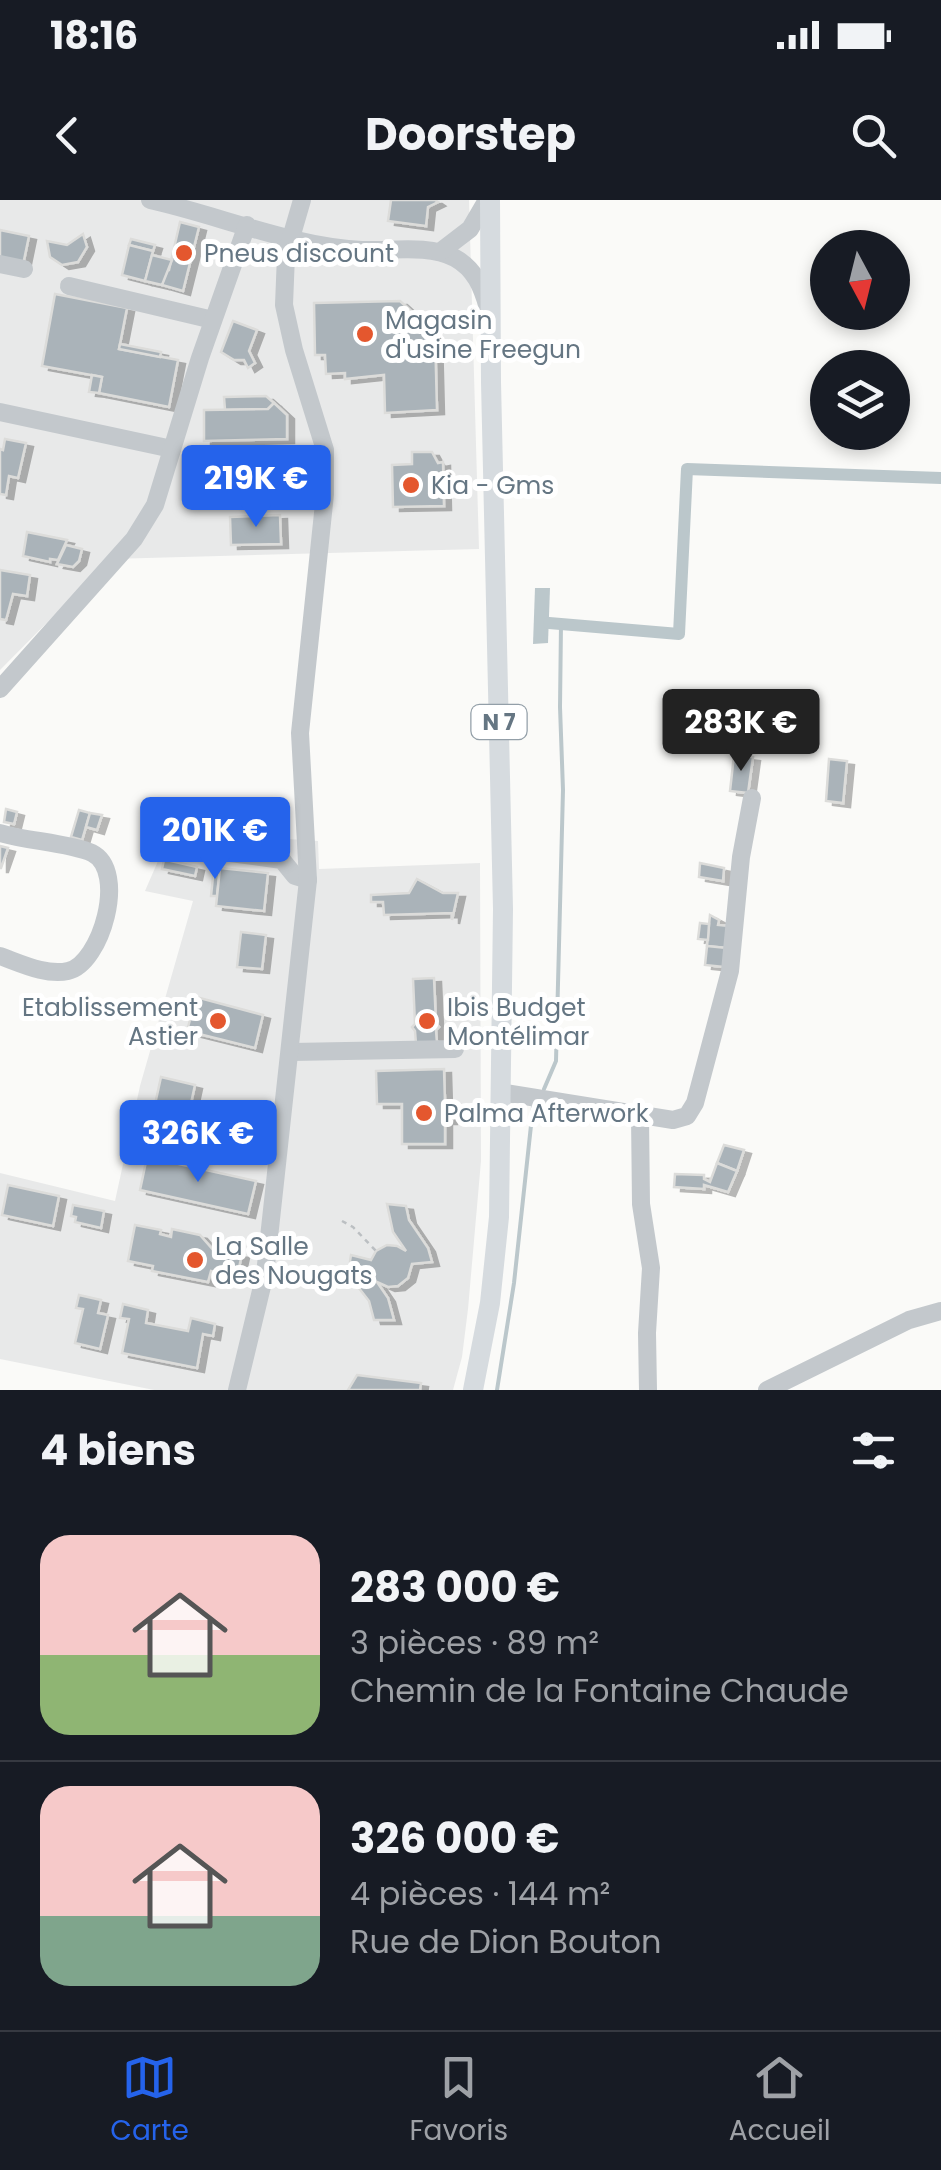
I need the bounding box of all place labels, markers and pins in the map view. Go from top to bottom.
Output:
place label: Pneus discount [204,236,394,271]
marker: Pneus discount [173,242,195,264]
place label: Magasin d'usine Freegun [385,303,581,367]
marker: Magasin d'usine Freegun [354,323,376,345]
pin: 219K € [175,445,337,530]
place label: Kia - Gms [431,468,554,503]
marker: Kia - Gms [400,474,422,496]
pin: 283K € [660,689,822,774]
pin: 201K € [134,797,296,882]
place label: Etablissement Astier [22,990,198,1054]
place label: Ibis Budget Montélimar [447,990,589,1054]
marker: Etablissement Astier [207,1010,229,1032]
marker: Ibis Budget Montélimar [416,1010,438,1032]
place label: Palma Afterwork [444,1096,649,1131]
pin: 326K € [117,1100,279,1185]
marker: Palma Afterwork [413,1102,435,1124]
place label: La Salle des Nougats [215,1229,373,1293]
marker: La Salle des Nougats [184,1249,206,1271]

